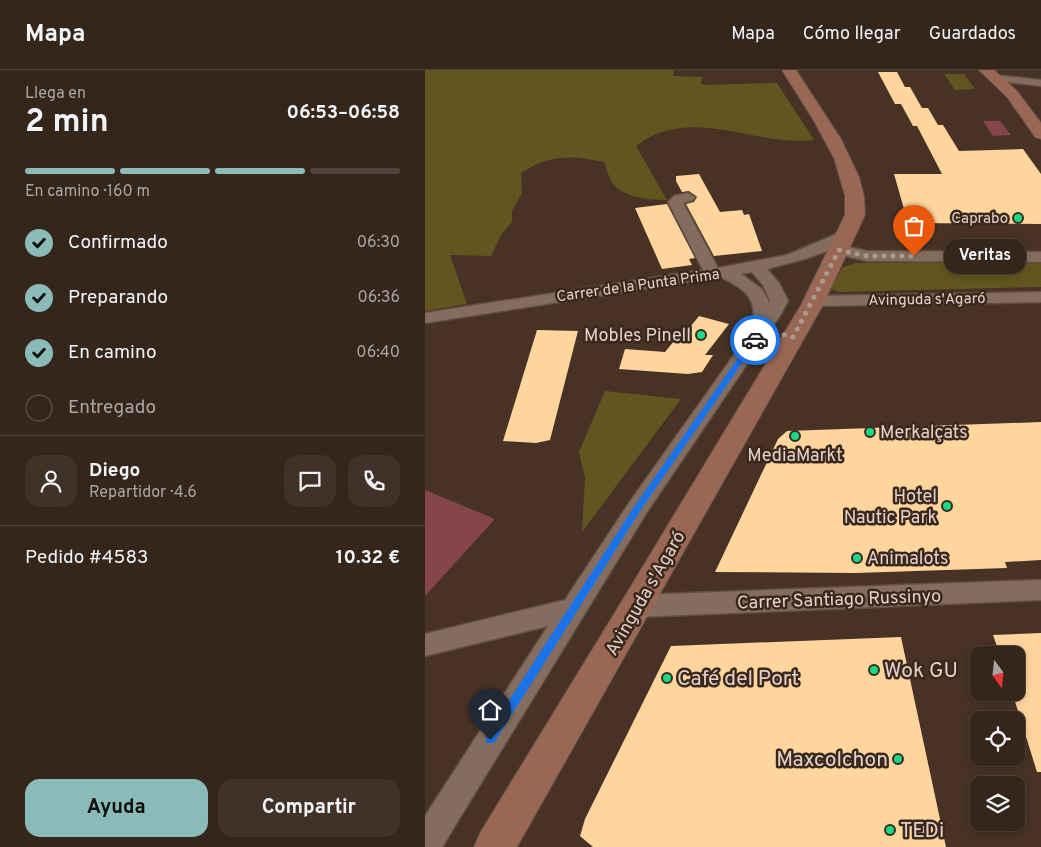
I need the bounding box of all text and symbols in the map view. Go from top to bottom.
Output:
text: Mapa [25,20,85,50]
text: Mapa [731,23,775,46]
text: Cómo llegar [803,23,901,46]
text: Guardados [929,23,1016,46]
text: Llega en [25,84,86,104]
text: 06:53–06:58 [286,101,400,125]
text: 2 min [25,103,109,143]
text: En camino · 160 m [25,182,150,202]
pin [893,205,935,256]
place label: Caprabo [951,210,1008,229]
icon: bag [900,212,928,240]
marker: Caprabo [1012,212,1024,224]
icon: check [25,229,53,257]
text: Confirmado [68,231,168,255]
text: 06:30 [357,233,400,253]
callout: Veritas [944,238,1027,274]
text: Veritas [959,246,1011,266]
street label: Carrer de la Punta Prima [555,266,721,307]
icon: check [25,284,53,312]
text: Preparando [68,286,168,310]
text: 06:36 [357,288,400,308]
street label: Avinguda s'Agaró [868,290,986,311]
courier [730,315,780,365]
place label: Mobles Pinell [584,325,691,348]
icon: car [741,326,769,354]
marker: Mobles Pinell [695,329,707,341]
icon: check [25,339,53,367]
text: En camino [68,341,157,365]
text: 06:40 [356,343,400,363]
text: Entregado [68,396,156,420]
place label: Merkalçats [880,422,968,445]
marker: Merkalçats [864,426,876,438]
marker: MediaMarkt [789,430,801,442]
place label: MediaMarkt [747,445,843,468]
button: person [25,455,77,507]
button: chat [284,455,336,507]
button: phone [348,455,400,507]
text: Diego [89,459,140,483]
text: Repartidor · 4.6 [89,483,197,503]
place label: Hotel Nautic Park [844,486,937,530]
marker: Hotel Nautic Park [941,500,953,512]
street label: Avinguda s'Agaró [601,527,691,660]
text: Pedido #4583 [25,546,148,570]
text: 10.32 € [336,546,400,570]
place label: Animalots [867,548,948,571]
marker: Animalots [851,552,863,564]
street label: Carrer Santiago Russinyo [737,585,941,616]
north arrow [970,646,1025,701]
map controls [970,646,1025,831]
place label: Wok GU [884,658,958,685]
marker: Wok GU [868,664,880,676]
place label: Café del Port [677,666,799,693]
marker: Café del Port [661,672,673,684]
pin [469,689,511,740]
icon: home [476,696,504,724]
button: locate [970,711,1025,766]
place label: Maxcolchon [776,747,888,774]
marker: Maxcolchon [892,753,904,765]
button: layers [970,776,1025,831]
button: Ayuda [25,779,208,837]
button: Compartir [218,779,400,837]
place label: TEDi [900,818,944,845]
marker: TEDi [884,824,896,836]

